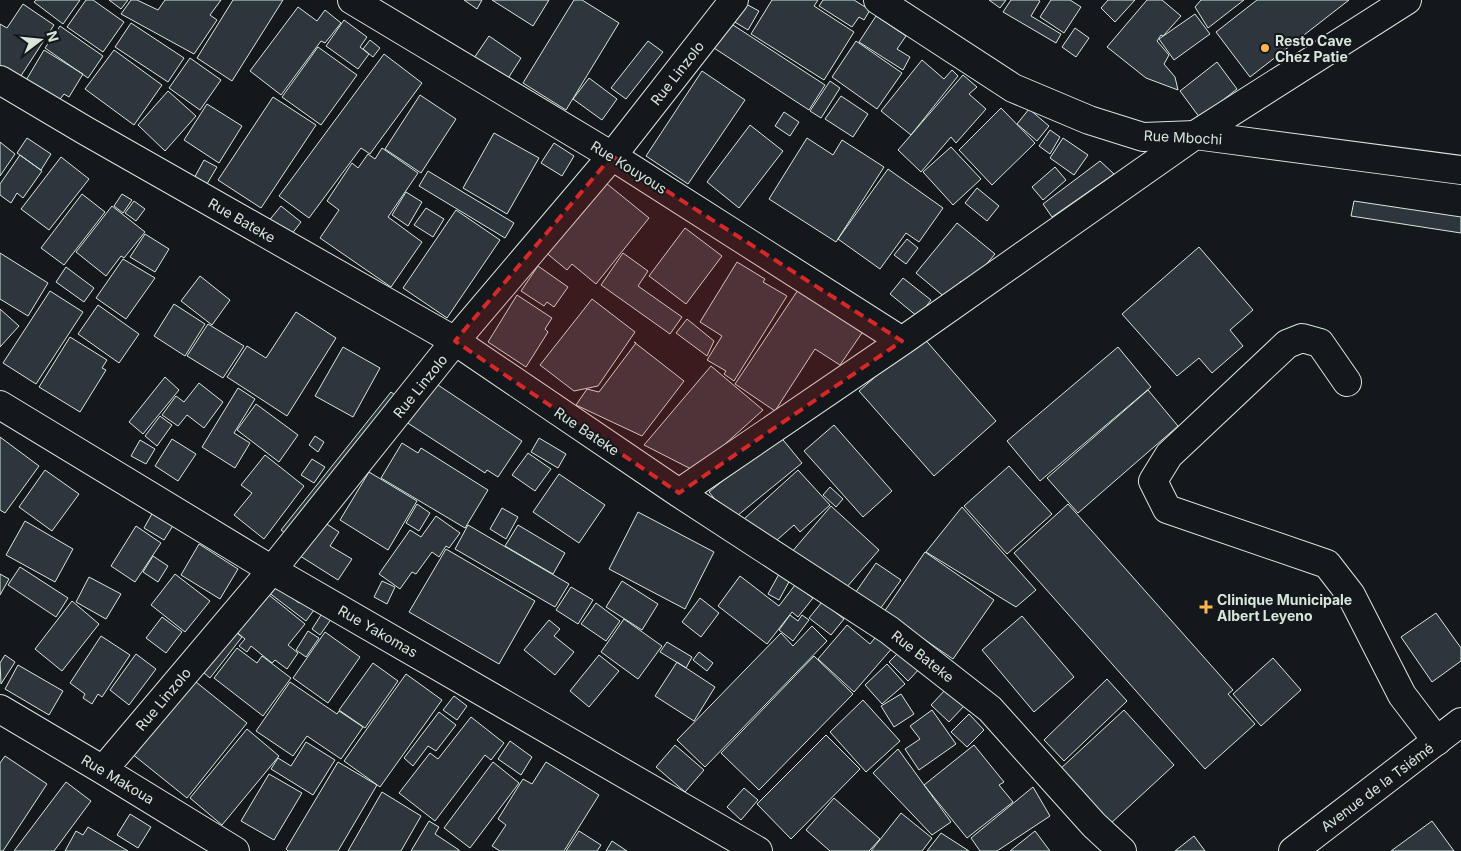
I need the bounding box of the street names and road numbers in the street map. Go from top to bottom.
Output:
street label: Rue Linzolo [647,38,707,108]
street label: Rue Mbochi [1143,126,1223,148]
street label: Rue Kouyous [588,137,670,197]
street label: Rue Bateke [205,194,279,246]
street label: Rue Linzolo [389,351,451,421]
street label: Rue Bateke [551,403,623,459]
street label: Rue Yakomas [335,601,421,661]
street label: Rue Bateke [888,626,958,686]
street label: Rue Linzolo [132,664,194,734]
street label: Avenue de la Tsiémé [1317,739,1437,835]
street label: Rue Makoua [79,751,157,807]

